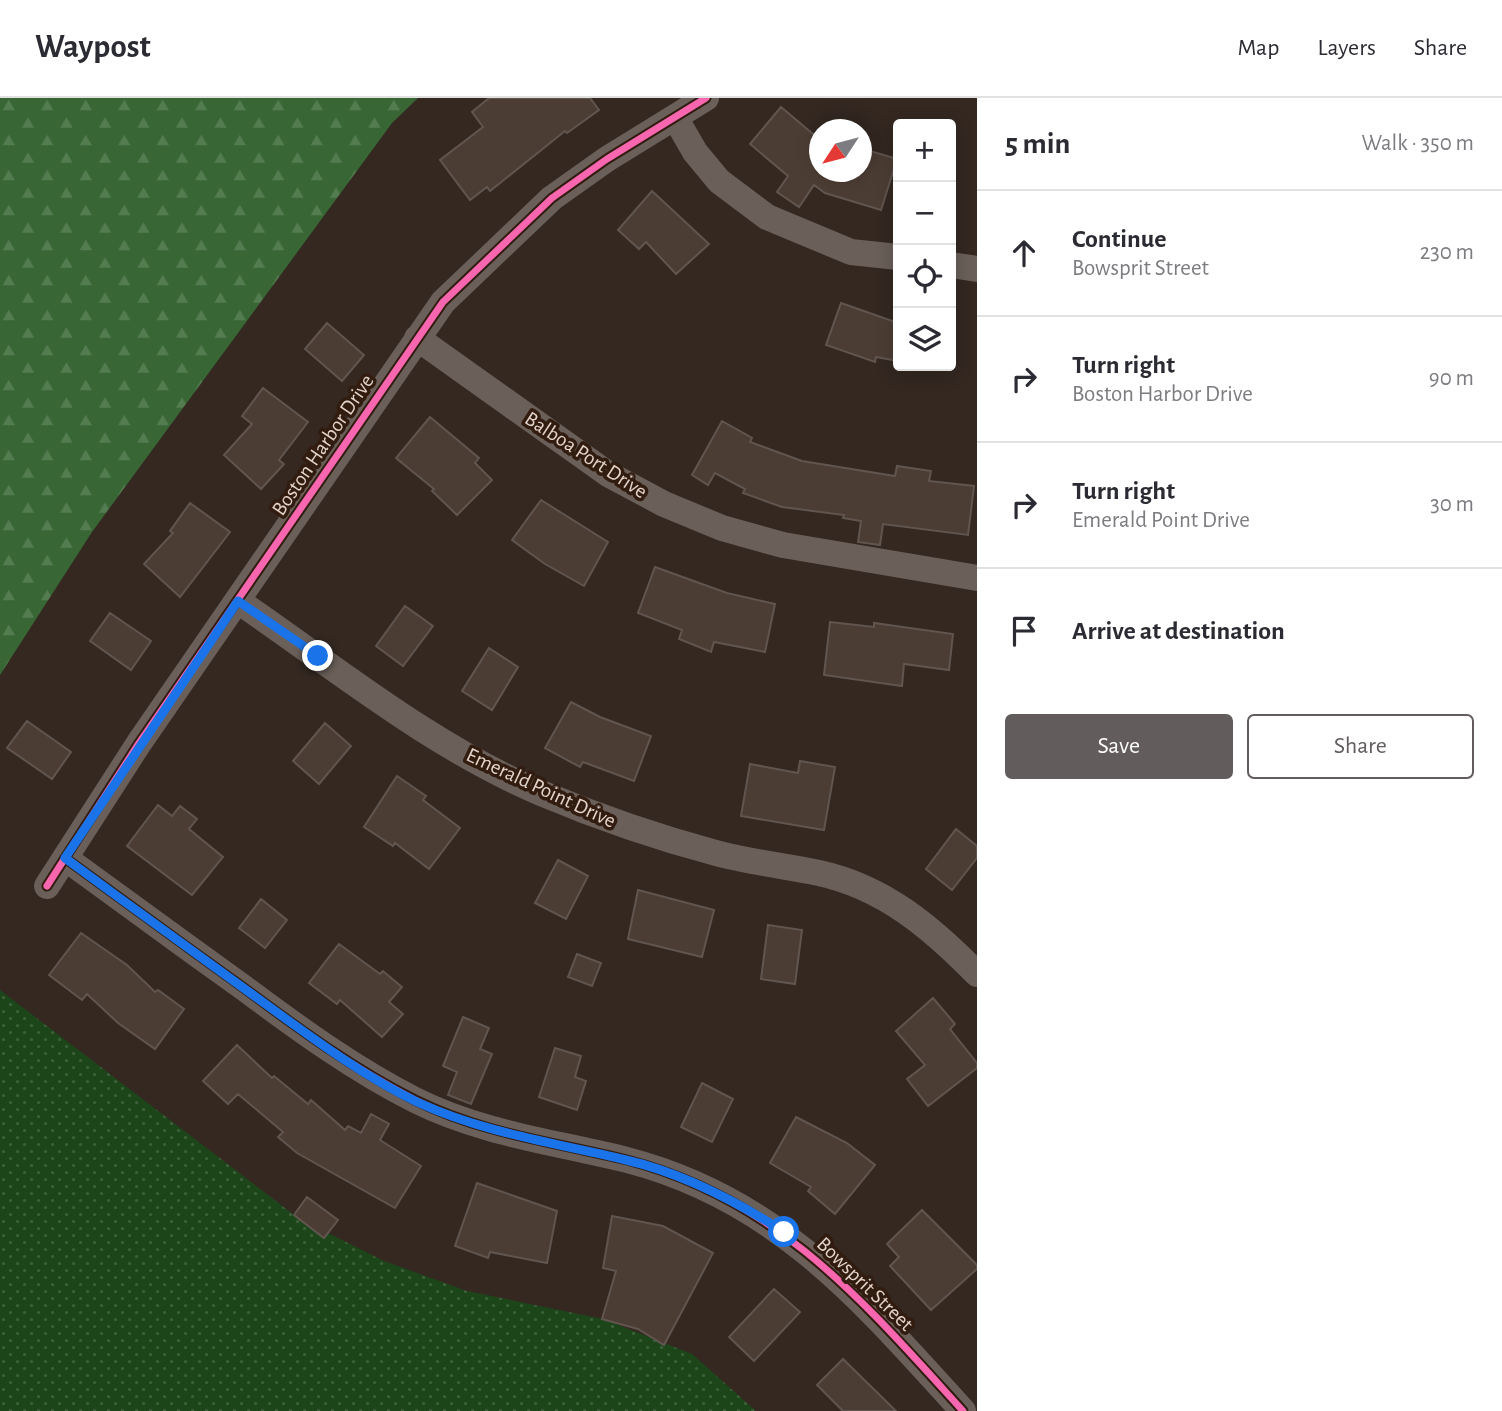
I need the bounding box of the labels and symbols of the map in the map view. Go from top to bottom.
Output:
north arrow [809,119,872,182]
street label: Boston Harbor Drive [268,371,378,519]
street label: Balboa Port Drive [521,408,651,502]
route end [302,640,333,671]
street label: Emerald Point Drive [463,744,619,832]
route start [768,1216,799,1247]
street label: Bowsprit Street [813,1233,917,1335]

